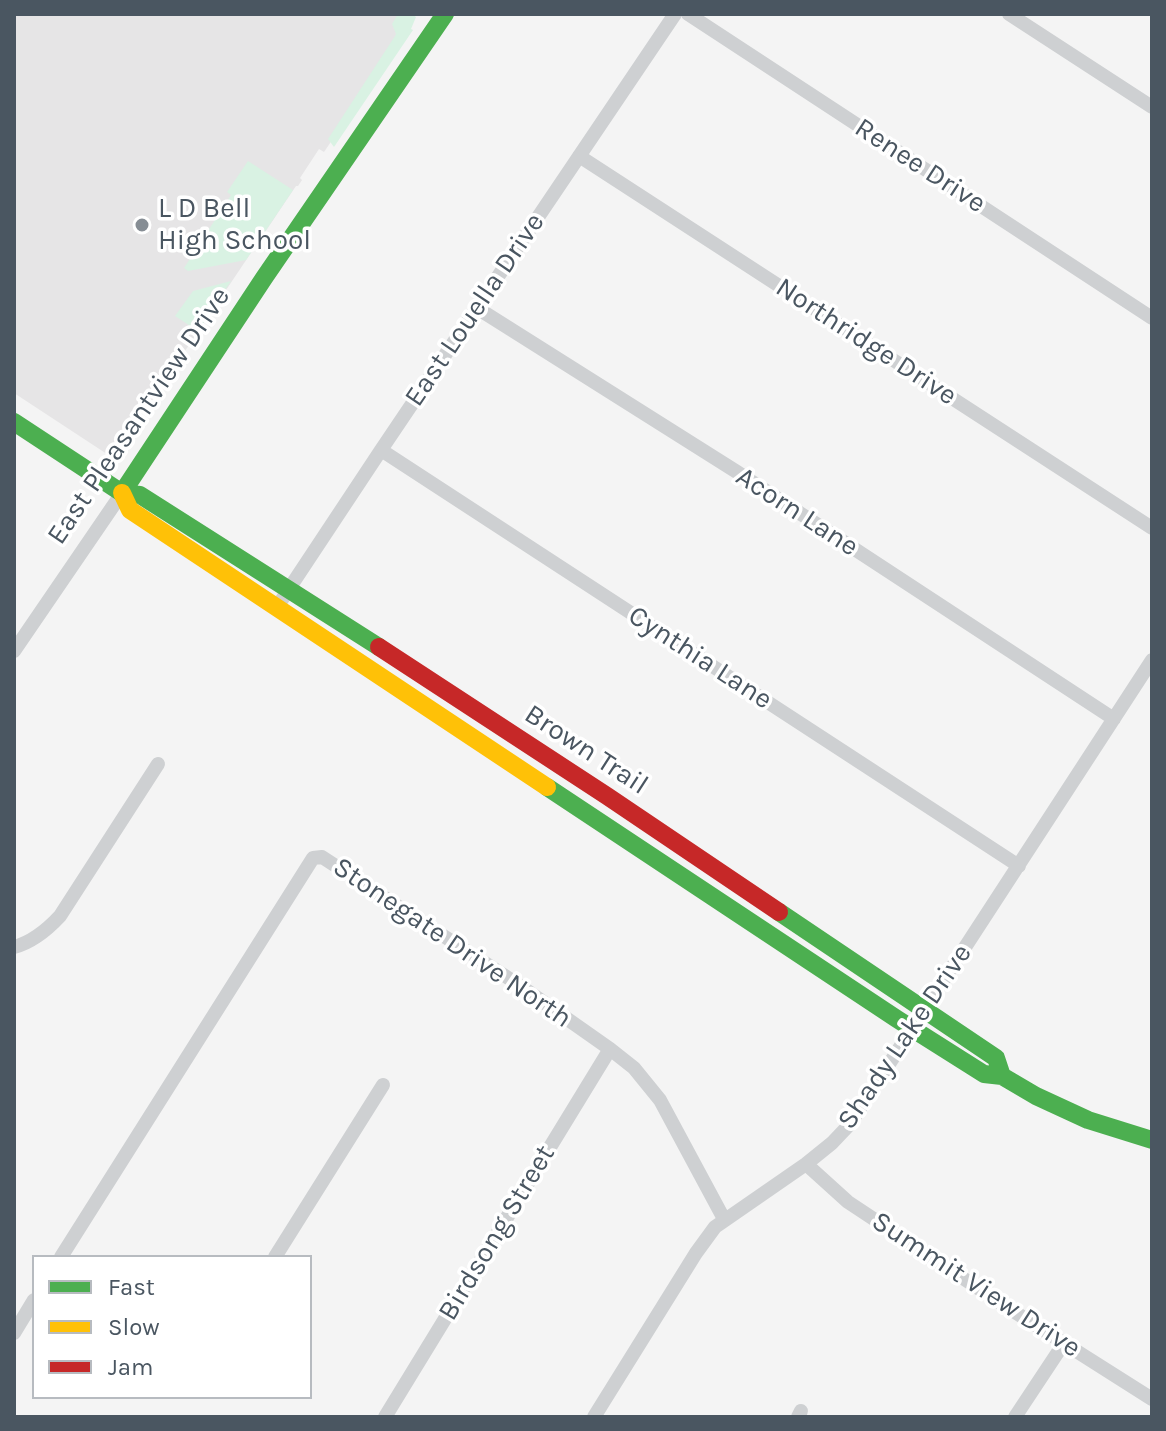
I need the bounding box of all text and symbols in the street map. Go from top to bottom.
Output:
street label: Renee Drive [848,111,992,221]
place label: L D Bell High School [158,192,311,258]
street label: East Louella Drive [398,207,552,413]
marker: L D Bell High School [133,216,151,234]
street label: Northridge Drive [769,271,963,413]
street label: East Pleasantview Drive [40,281,238,551]
street label: Acorn Lane [729,460,865,564]
street label: Cynthia Lane [622,599,778,717]
street label: Brown Trail [518,698,654,802]
street label: Stonegate Drive North [326,851,578,1035]
street label: Shady Lake Drive [831,938,979,1136]
street label: Birdsong Street [431,1139,563,1327]
street label: Summit View Drive [865,1205,1087,1365]
legend [32,1255,312,1399]
text: Fast [108,1273,155,1301]
text: Slow [108,1313,160,1341]
text: Jam [108,1353,153,1381]

